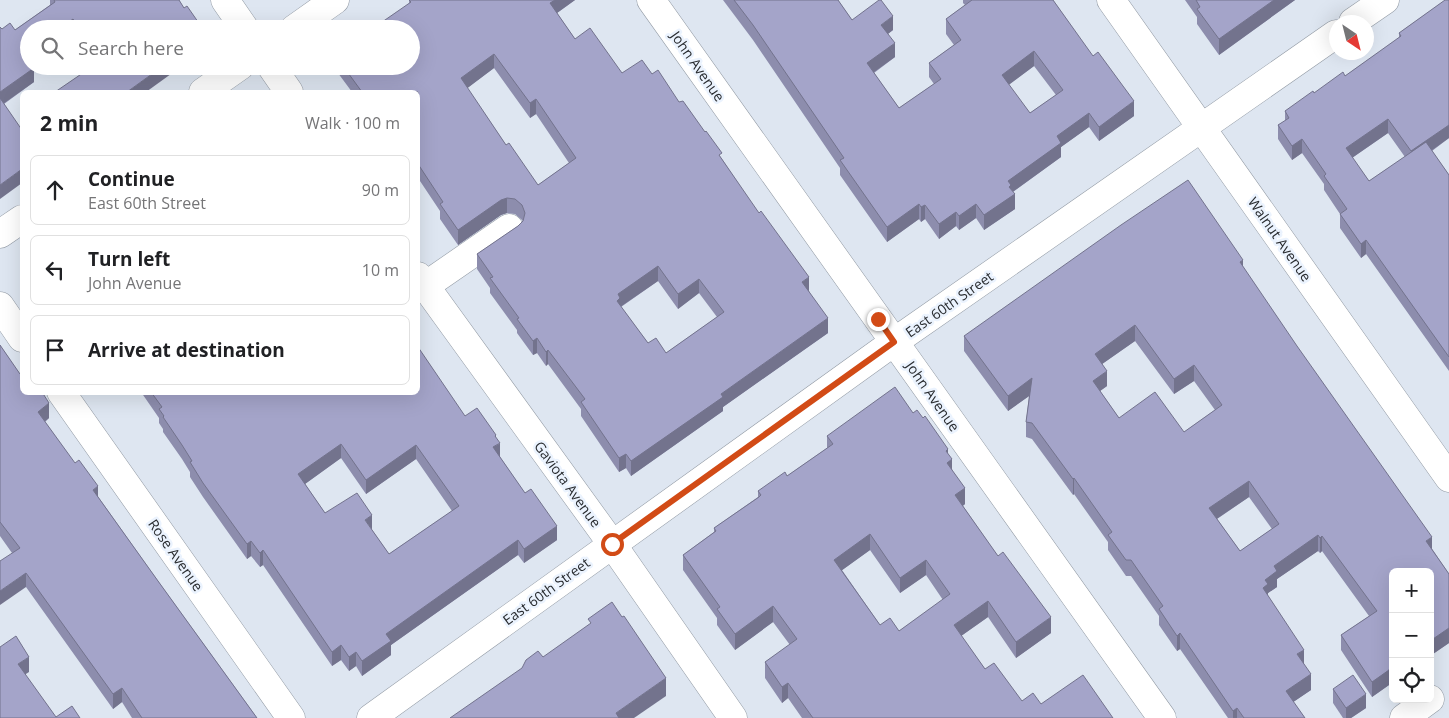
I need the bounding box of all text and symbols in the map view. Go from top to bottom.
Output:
north arrow [1329,15,1374,60]
search box [20,20,420,75]
street label: John Avenue [666,25,729,105]
icon: search [38,34,66,62]
text: Search here [78,35,184,61]
text: 2 min [40,109,98,137]
text: Walk · 100 m [305,112,400,134]
text: Continue [88,166,175,192]
icon: ahead [41,176,69,204]
text: 90 m [362,179,399,201]
text: East 60th Street [88,192,206,214]
street label: Walnut Avenue [1244,193,1316,285]
text: Turn left [88,246,170,272]
icon: left [41,256,69,284]
text: 10 m [362,259,399,281]
street label: East 60th Street [901,267,997,341]
text: John Avenue [88,272,181,294]
route end [867,308,890,331]
icon: arrive [41,336,69,364]
text: Arrive at destination [88,337,285,363]
street label: John Avenue [901,355,964,435]
street label: Gaviota Avenue [530,437,606,531]
street label: Rose Avenue [144,515,208,595]
route start [601,533,624,556]
street label: East 60th Street [499,553,593,629]
map controls [1389,568,1434,703]
button: + [1389,568,1434,613]
button: − [1389,613,1434,658]
button: locate [1389,658,1434,703]

